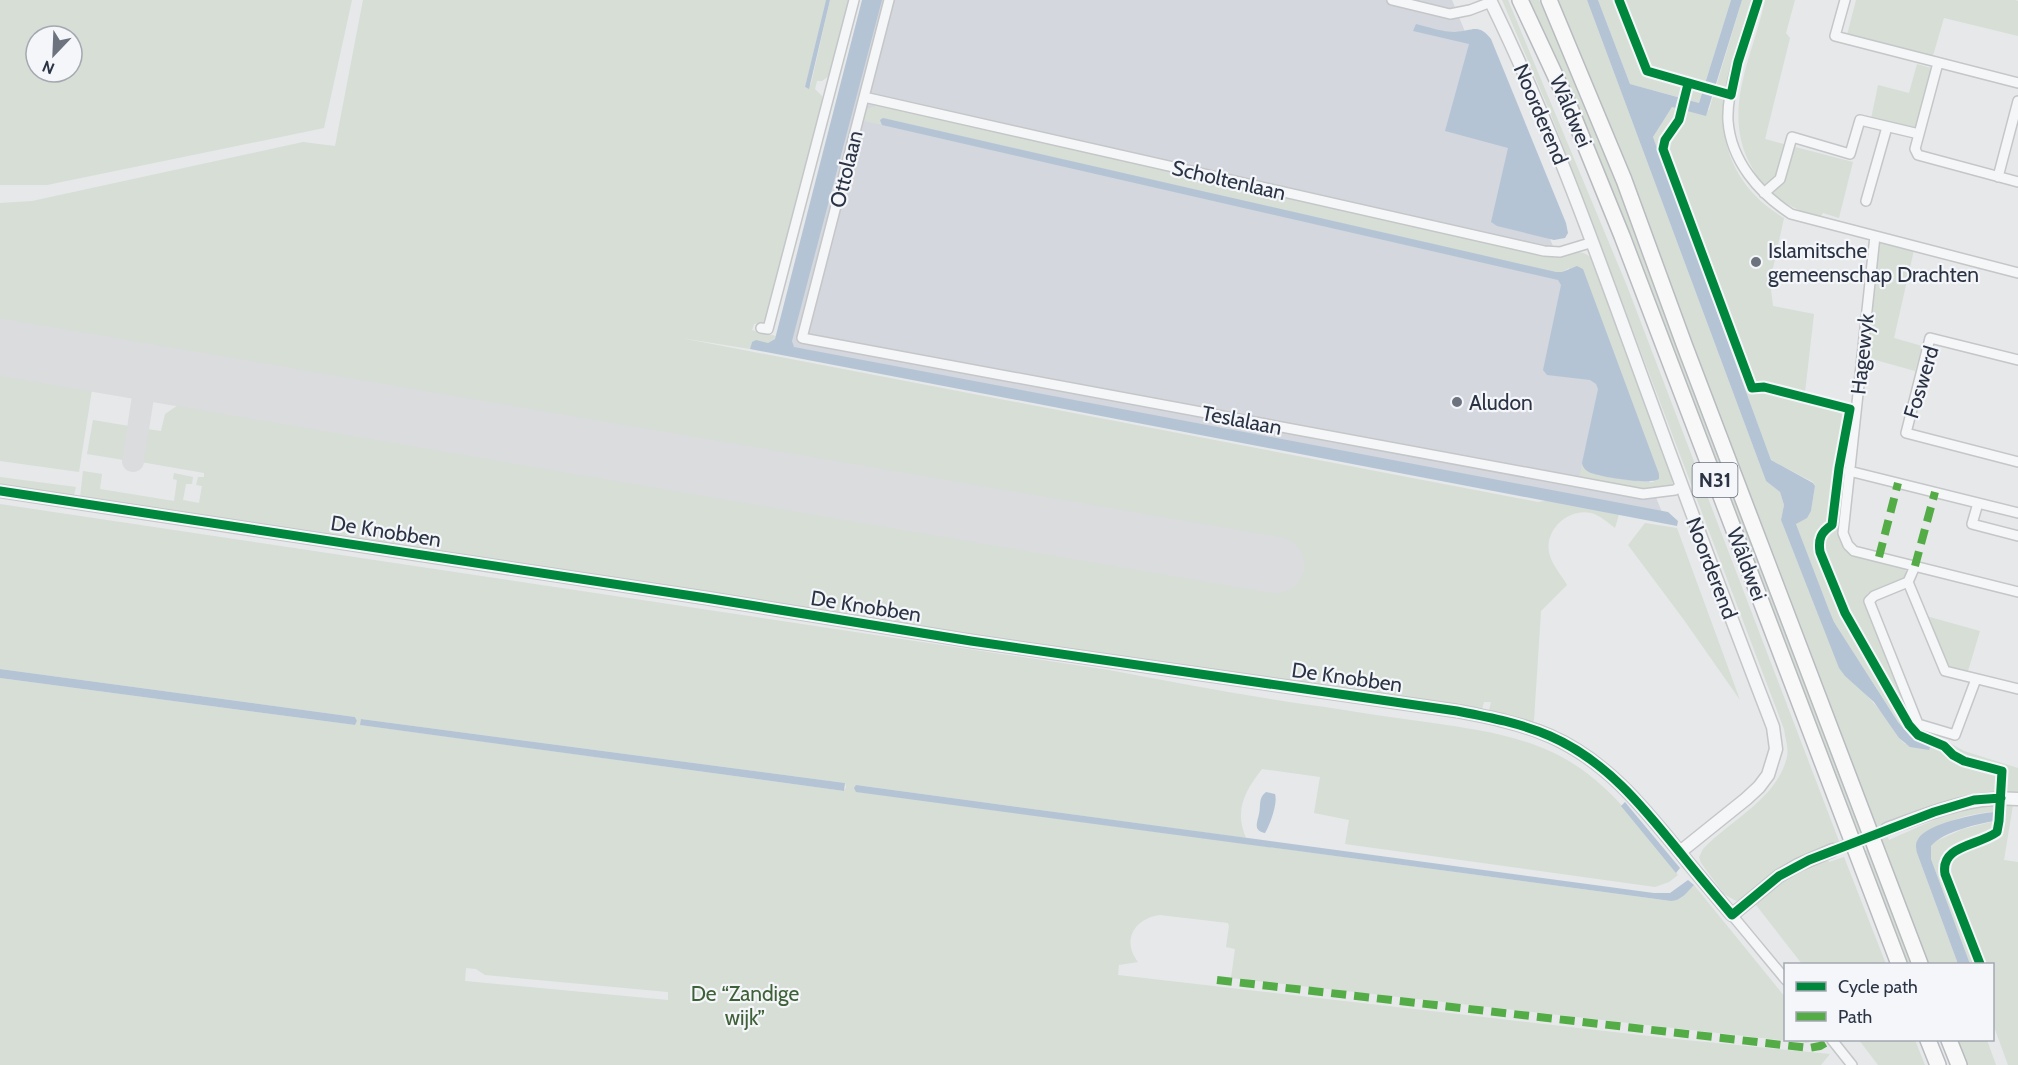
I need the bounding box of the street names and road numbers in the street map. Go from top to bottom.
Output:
street label: Noorderend [1509,60,1573,168]
street label: Wâldwei [1545,71,1597,151]
street label: Ottolaan [824,128,868,210]
street label: Scholtenlaan [1170,155,1288,205]
street label: Hagewyk [1845,312,1879,396]
street label: Foswerd [1898,343,1944,421]
street label: Teslalaan [1200,400,1284,440]
road number: N31 [1692,463,1738,497]
street label: De Knobben [329,510,443,552]
street label: Noorderend [1681,514,1743,622]
street label: Wâldwei [1722,524,1772,604]
street label: De Knobben [809,585,923,627]
street label: De Knobben [1290,657,1404,697]

